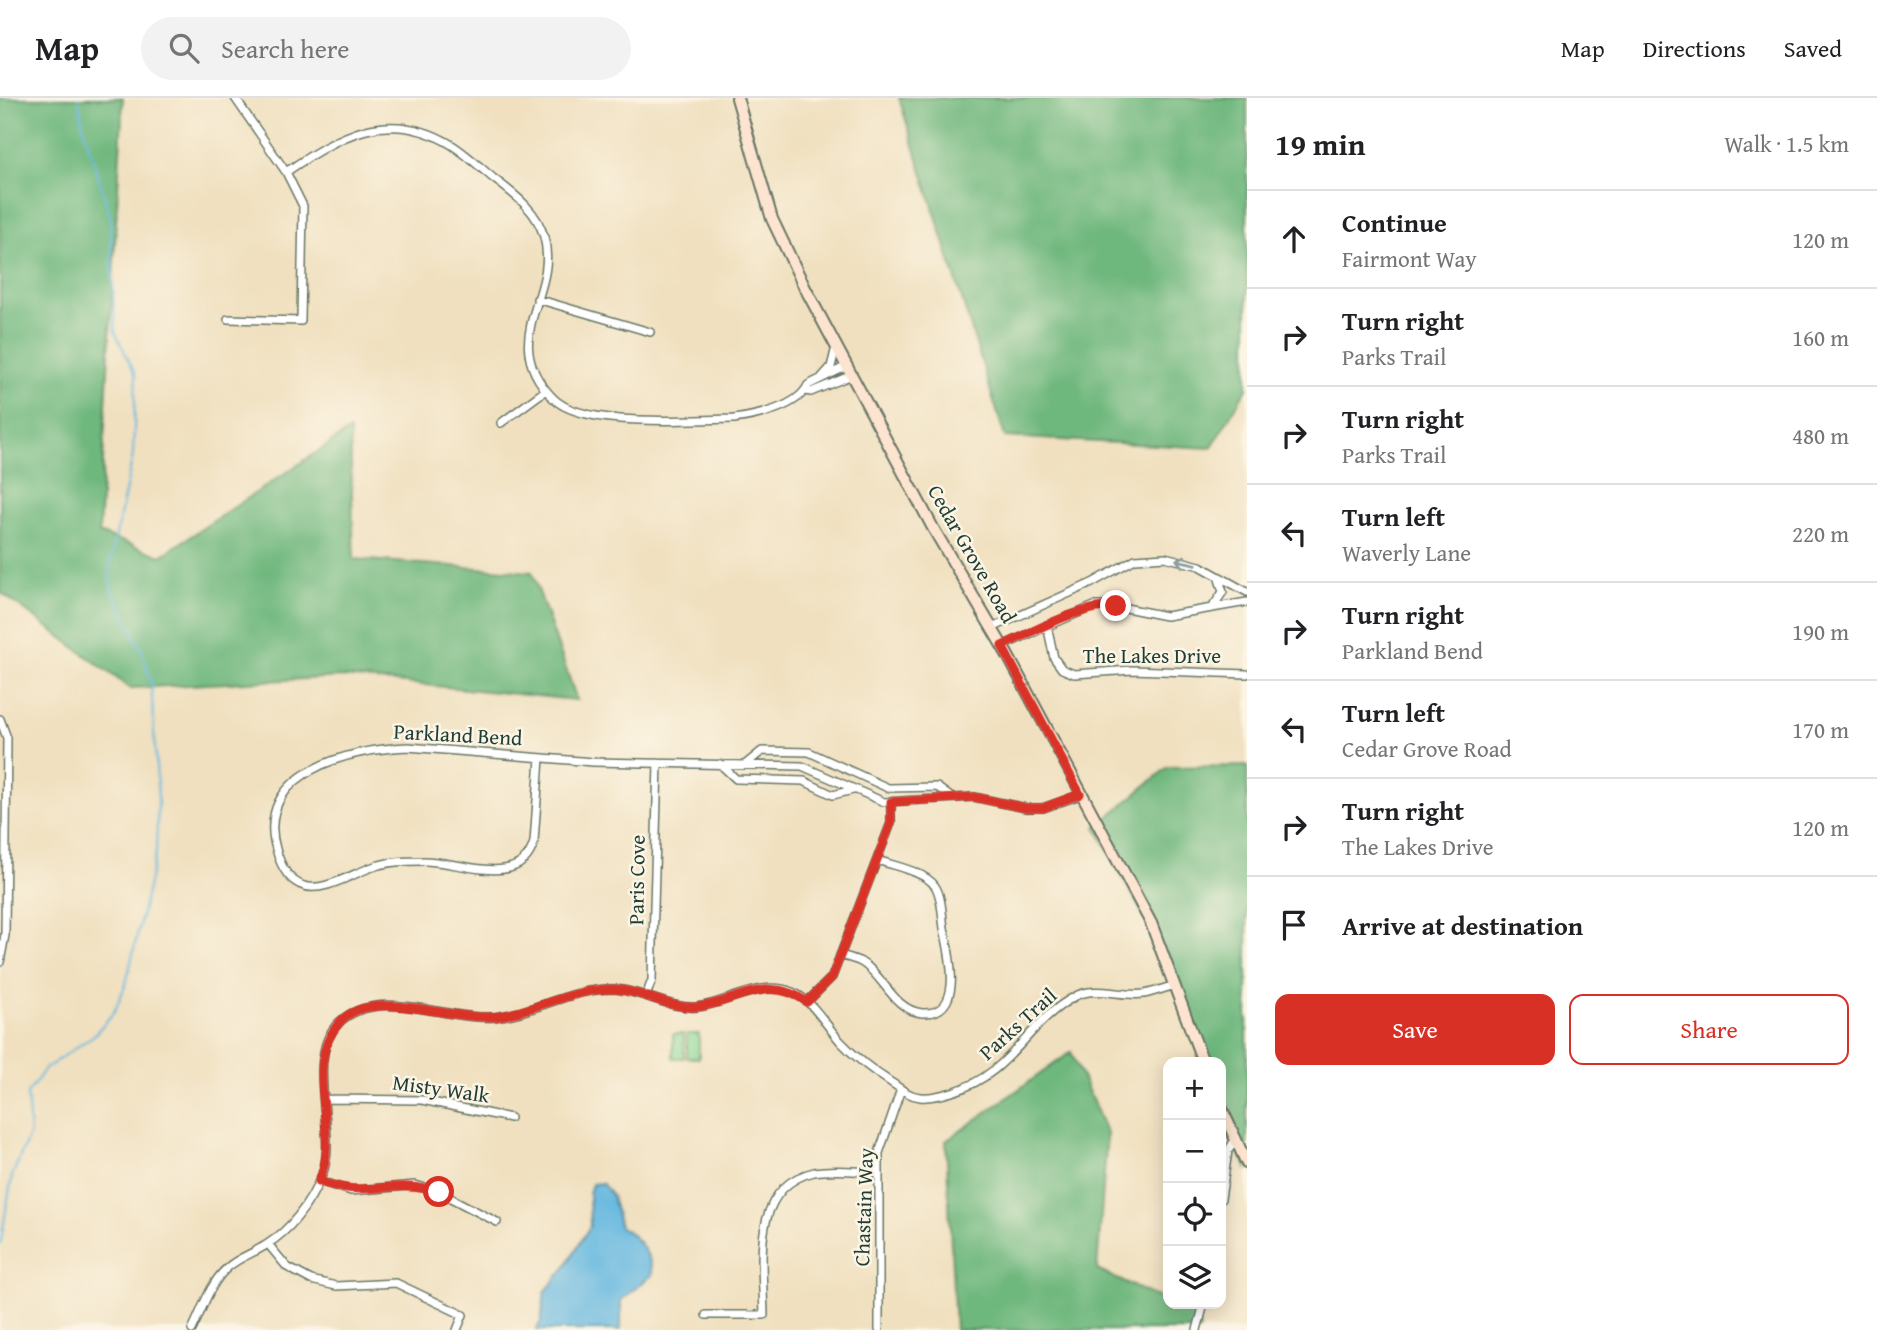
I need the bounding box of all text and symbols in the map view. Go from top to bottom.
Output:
search box [141,17,631,80]
text: Map [35,24,99,72]
icon: search [165,29,203,67]
text: Search here [221,29,349,68]
text: Map [1561,31,1605,66]
text: Directions [1643,31,1746,66]
text: Saved [1784,31,1842,66]
text: 19 min [1275,122,1365,166]
text: Walk · 1.5 km [1724,127,1849,160]
text: Continue [1342,203,1447,242]
icon: ahead [1275,220,1313,258]
text: 120 m [1792,223,1849,256]
text: Fairmont Way [1342,242,1477,275]
text: Turn right [1342,301,1464,340]
icon: right [1275,318,1313,356]
text: 160 m [1792,321,1849,354]
text: Parks Trail [1342,340,1447,373]
text: Turn right [1342,399,1464,438]
icon: right [1275,416,1313,454]
text: 480 m [1792,419,1849,452]
text: Parks Trail [1342,438,1447,471]
street label: Cedar Grove Road [920,479,1025,629]
text: Turn left [1342,497,1445,536]
icon: left [1275,514,1313,552]
text: 220 m [1792,517,1849,550]
text: Waverly Lane [1342,536,1471,569]
one-way arrow [1175,555,1198,569]
route end [1100,590,1131,621]
text: Turn right [1342,595,1464,634]
icon: right [1275,612,1313,650]
text: 190 m [1792,615,1849,648]
text: Parkland Bend [1342,634,1483,667]
street label: The Lakes Drive [1083,640,1221,671]
text: Turn left [1342,693,1445,732]
icon: left [1275,710,1313,748]
text: 170 m [1792,713,1849,746]
street label: Parkland Bend [393,716,524,753]
text: Cedar Grove Road [1342,732,1512,765]
text: Turn right [1342,791,1464,830]
icon: right [1275,808,1313,846]
text: 120 m [1792,811,1849,844]
text: The Lakes Drive [1342,830,1494,863]
street label: Paris Cove [620,834,653,925]
icon: arrive [1275,906,1313,944]
text: Arrive at destination [1342,906,1583,945]
street label: Parks Trail [972,980,1064,1067]
button: Save [1275,994,1555,1065]
button: Share [1569,994,1849,1065]
map controls [1163,1057,1226,1309]
button: + [1163,1057,1226,1120]
street label: Misty Walk [391,1066,492,1111]
button: − [1163,1120,1226,1183]
street label: Chastain Way [846,1147,881,1267]
route start [423,1176,454,1207]
button: locate [1163,1183,1226,1246]
button: layers [1163,1246,1226,1309]

